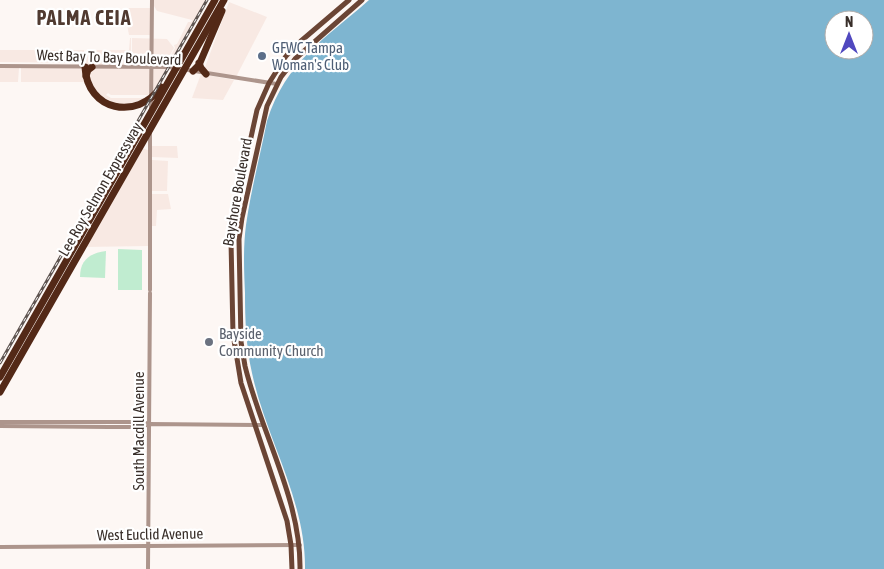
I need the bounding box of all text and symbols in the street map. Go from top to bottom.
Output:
district label: PALMA CEIA [37,6,131,29]
north arrow [824,10,874,60]
text: N [845,14,853,30]
place label: GFWC Tampa Woman's Club [272,39,349,73]
street label: West Bay To Bay Boulevard [36,46,182,68]
marker: GFWC Tampa Woman's Club [256,50,268,62]
street label: Lee Roy Selmon Expressway [55,119,145,259]
street label: Bayshore Boulevard [219,137,255,247]
place label: Bayside Community Church [219,325,323,359]
marker: Bayside Community Church [203,336,215,348]
street label: South Macdill Avenue [130,371,147,490]
street label: West Euclid Avenue [97,525,203,543]

